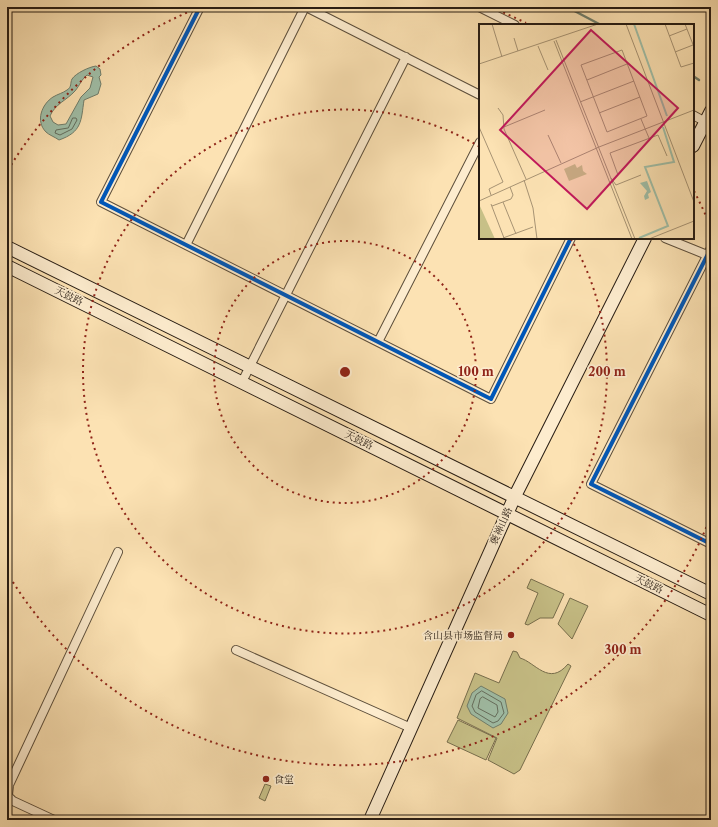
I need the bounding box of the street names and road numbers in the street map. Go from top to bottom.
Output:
street label: 天鼓路 [53,284,85,308]
street label: 天鼓路 [343,428,375,452]
street label: 褒禅山路 [487,505,515,547]
street label: 天鼓路 [633,572,665,596]

